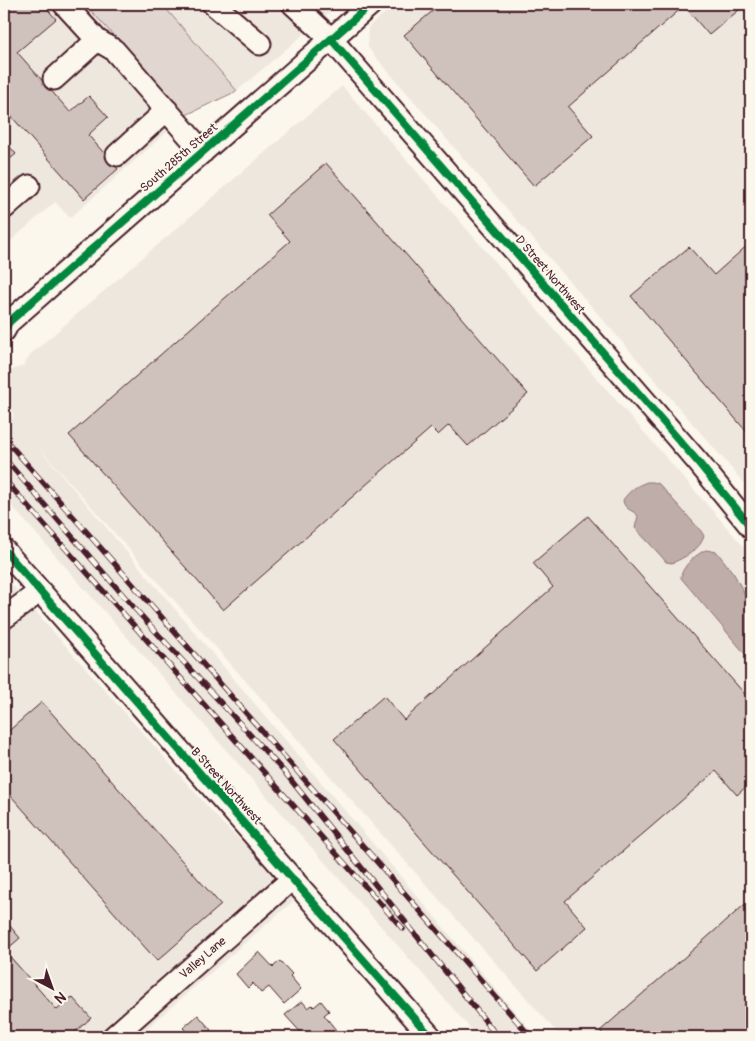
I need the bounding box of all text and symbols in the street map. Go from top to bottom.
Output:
street label: South 285th Street [137,120,221,196]
street label: D Street Northwest [512,233,588,317]
street label: B Street Northwest [188,745,264,828]
street label: Valley Lane [177,934,229,982]
north arrow [28,964,78,1014]
text: N [51,988,69,1007]

